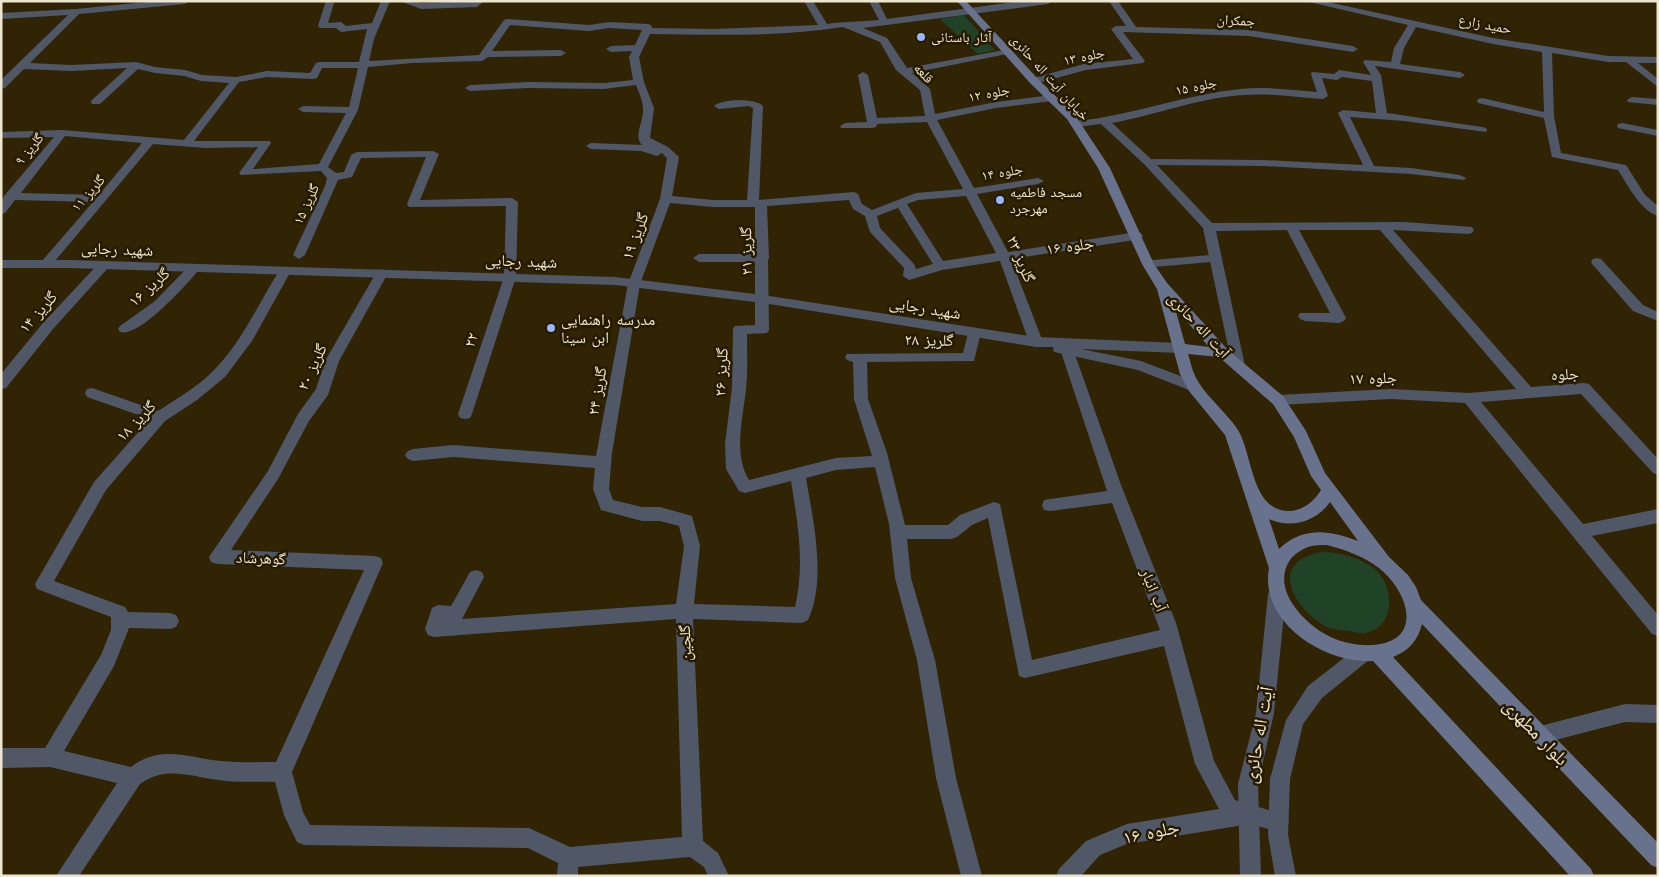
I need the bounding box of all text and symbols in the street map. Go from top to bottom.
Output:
street label: جمکران [1216,11,1256,30]
street label: حمید زارع [1457,11,1513,39]
place label: آثار باستانی [931,29,992,46]
marker: آثار باستانی [915,31,927,43]
street label: خیابان آیت اله حائری [1006,31,1093,124]
street label: جلوه ۱۳ [1062,44,1106,69]
street label: قلعه [911,60,937,86]
street label: جلوه ۱۵ [1174,74,1218,99]
street label: جلوه ۱۲ [967,81,1011,106]
street label: گلریز ۹ [11,130,48,169]
street label: جلوه ۱۴ [980,160,1024,185]
street label: گلریز ۱۱ [68,171,109,215]
street label: گلریز ۱۵ [290,181,323,227]
place label: مسجد فاطمیه مهرجرد [1010,184,1082,217]
marker: مسجد فاطمیه مهرجرد [994,194,1006,206]
street label: گلریز ۱۹ [617,209,653,262]
street label: گلریز ۲۱ [736,226,756,276]
street label: گلریز ۲۳ [1003,233,1039,286]
street label: جلوه ۱۶ [1045,233,1095,259]
street label: شهید رجایی [80,238,153,261]
street label: شهید رجایی [484,250,557,273]
street label: گلریز ۱۶ [125,263,174,310]
street label: گلریز ۱۴ [15,287,61,337]
street label: آیت اله حائری [1163,288,1235,363]
street label: شهید رجایی [888,293,962,324]
place label: مدرسه راهنمایی ابن سینا [561,310,655,348]
marker: مدرسه راهنمایی ابن سینا [545,322,557,334]
street label: ۲۲ [460,330,482,350]
street label: گلریز ۲۸ [904,330,954,350]
street label: گلریز ۲۰ [293,341,331,393]
street label: گلریز ۲۶ [710,347,732,397]
street label: جلوه [1551,364,1579,384]
street label: گلریز ۲۴ [583,365,611,417]
street label: جلوه ۱۷ [1349,368,1397,388]
street label: گلریز ۱۸ [112,397,160,445]
street label: گوهرشاد [236,548,287,568]
street label: آب انبار [1136,565,1172,615]
street label: گلچین [675,624,696,661]
street label: آیت اله حائری [1238,684,1278,785]
street label: بلوار مطهری [1498,694,1574,770]
street label: جلوه ۱۶ [1121,815,1181,849]

